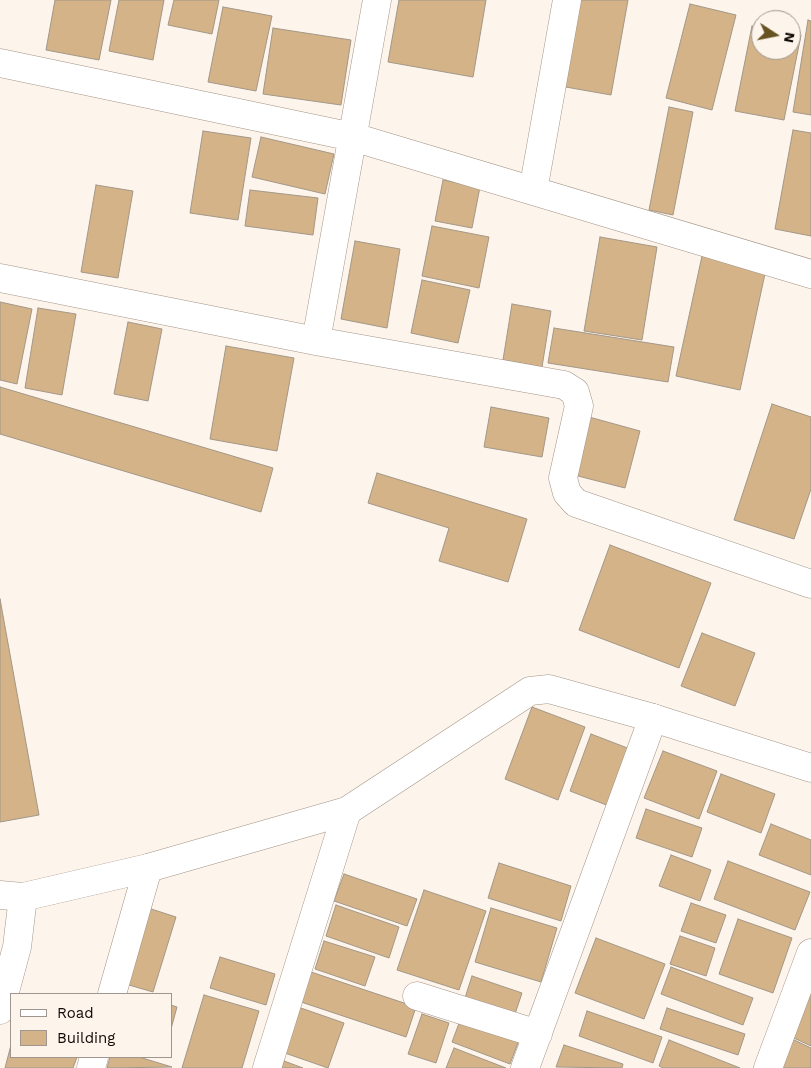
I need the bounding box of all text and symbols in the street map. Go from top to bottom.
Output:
north arrow [751,10,801,60]
text: N [781,31,799,44]
legend [10,993,172,1058]
text: Road [57,1004,94,1022]
text: Building [57,1029,115,1047]

